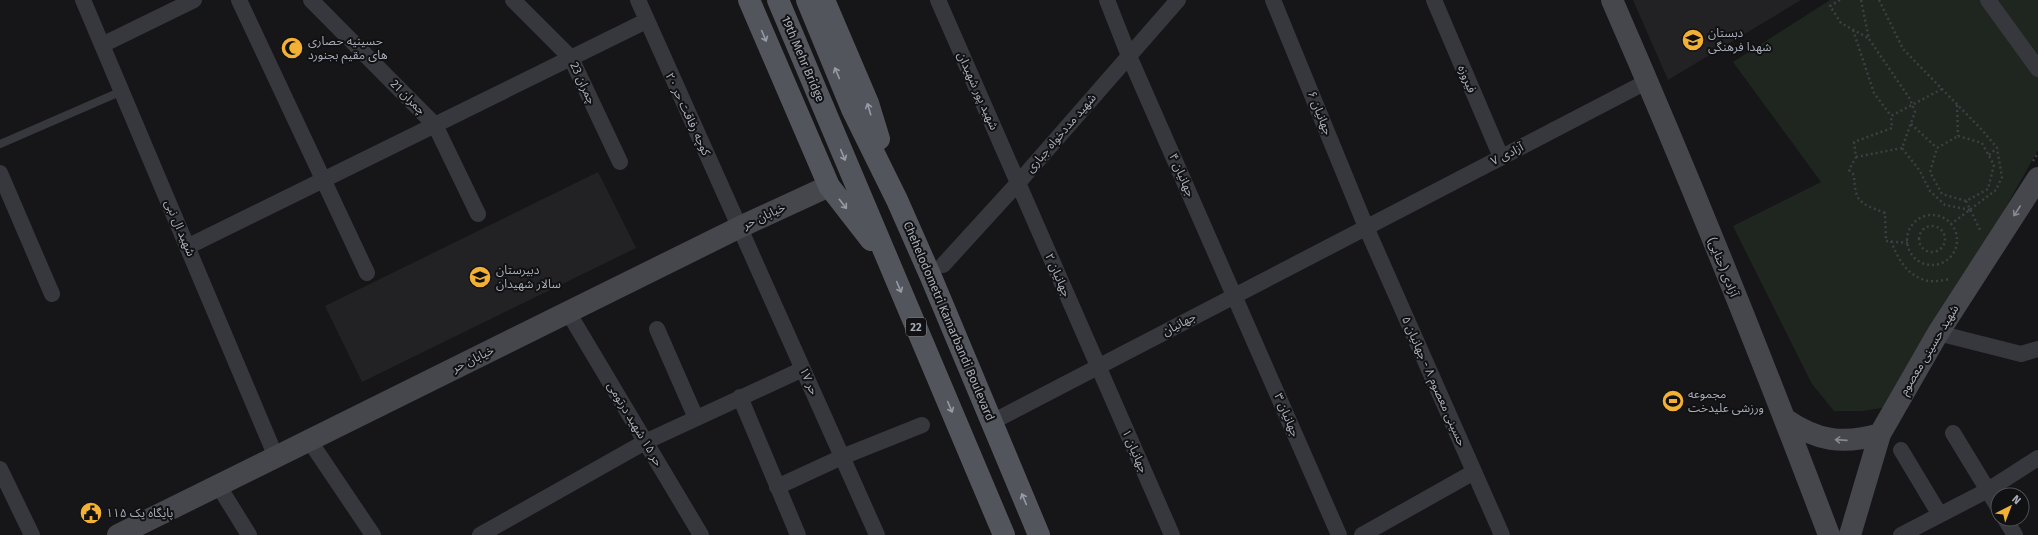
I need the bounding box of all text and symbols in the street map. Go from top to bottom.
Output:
street label: 19th Mehr Bridge [779,14,827,104]
place label: دبستان شهدا فرهنگی [1708,26,1771,54]
school or university icon: دبستان شهدا فرهنگی [1680,27,1706,53]
one-way arrow [761,29,768,41]
place label: حسینیه حصاری های مقیم بجنورد [308,34,388,64]
mosque icon: حسینیه حصاری های مقیم بجنورد [279,35,305,61]
street label: شهید پور شهیدان [954,50,1001,133]
street label: چمران 23 [566,60,599,107]
street label: فیروزه [1455,63,1479,95]
one-way arrow [833,68,840,80]
street label: کوچه رفاقت حر ۲۰ [662,70,714,159]
street label: چمران 21 [387,77,428,118]
street label: جهانیان ۶ [1305,89,1335,137]
street label: شهید مددخواه جباری [1023,91,1099,175]
one-way arrow [865,103,873,115]
street label: آزادی ۷ [1488,140,1526,168]
one-way arrow [840,148,847,160]
street label: جهانیان ۴ [1166,151,1198,199]
street label: شهید ال نبی [162,198,198,258]
one-way arrow [838,198,847,209]
street label: خیابان حر [740,200,787,232]
one-way arrow [2013,205,2021,216]
street label: Chehelodometri Kamarbandi Boulevard [901,219,997,423]
street label: آزادی (حنایی) [1705,235,1741,299]
street label: جهانیان ۲ [1042,251,1074,299]
place label: دبیرستان سالار شهیدان [496,263,561,291]
school or university icon: دبیرستان سالار شهیدان [467,264,493,290]
one-way arrow [896,281,904,293]
street label: شهید حسینی معصوم [1897,302,1963,399]
street label: جهانیان [1160,309,1198,339]
street label: حسینی معصوم ۸ - جهانیان ۵ [1397,314,1469,449]
road number: 22 [906,318,926,336]
street label: خیابان حر [449,343,496,376]
street label: حر ۱۷ [797,365,821,397]
street label: حر ۱۵ شهید درتومی [604,379,666,469]
place label: مجموعه ورزشی علیدخت [1688,387,1764,415]
sports icon: مجموعه ورزشی علیدخت [1660,388,1686,414]
street label: جهانیان ۳ [1271,391,1302,439]
one-way arrow [947,401,954,413]
street label: جهانیان ۱ [1119,427,1151,475]
one-way arrow [1835,437,1848,444]
north arrow [1990,487,2030,527]
one-way arrow [1020,493,1027,505]
text: N [2009,493,2023,507]
public building icon: پایگاه یک ۱۱۵ [78,500,104,526]
place label: پایگاه یک ۱۱۵ [106,506,173,521]

